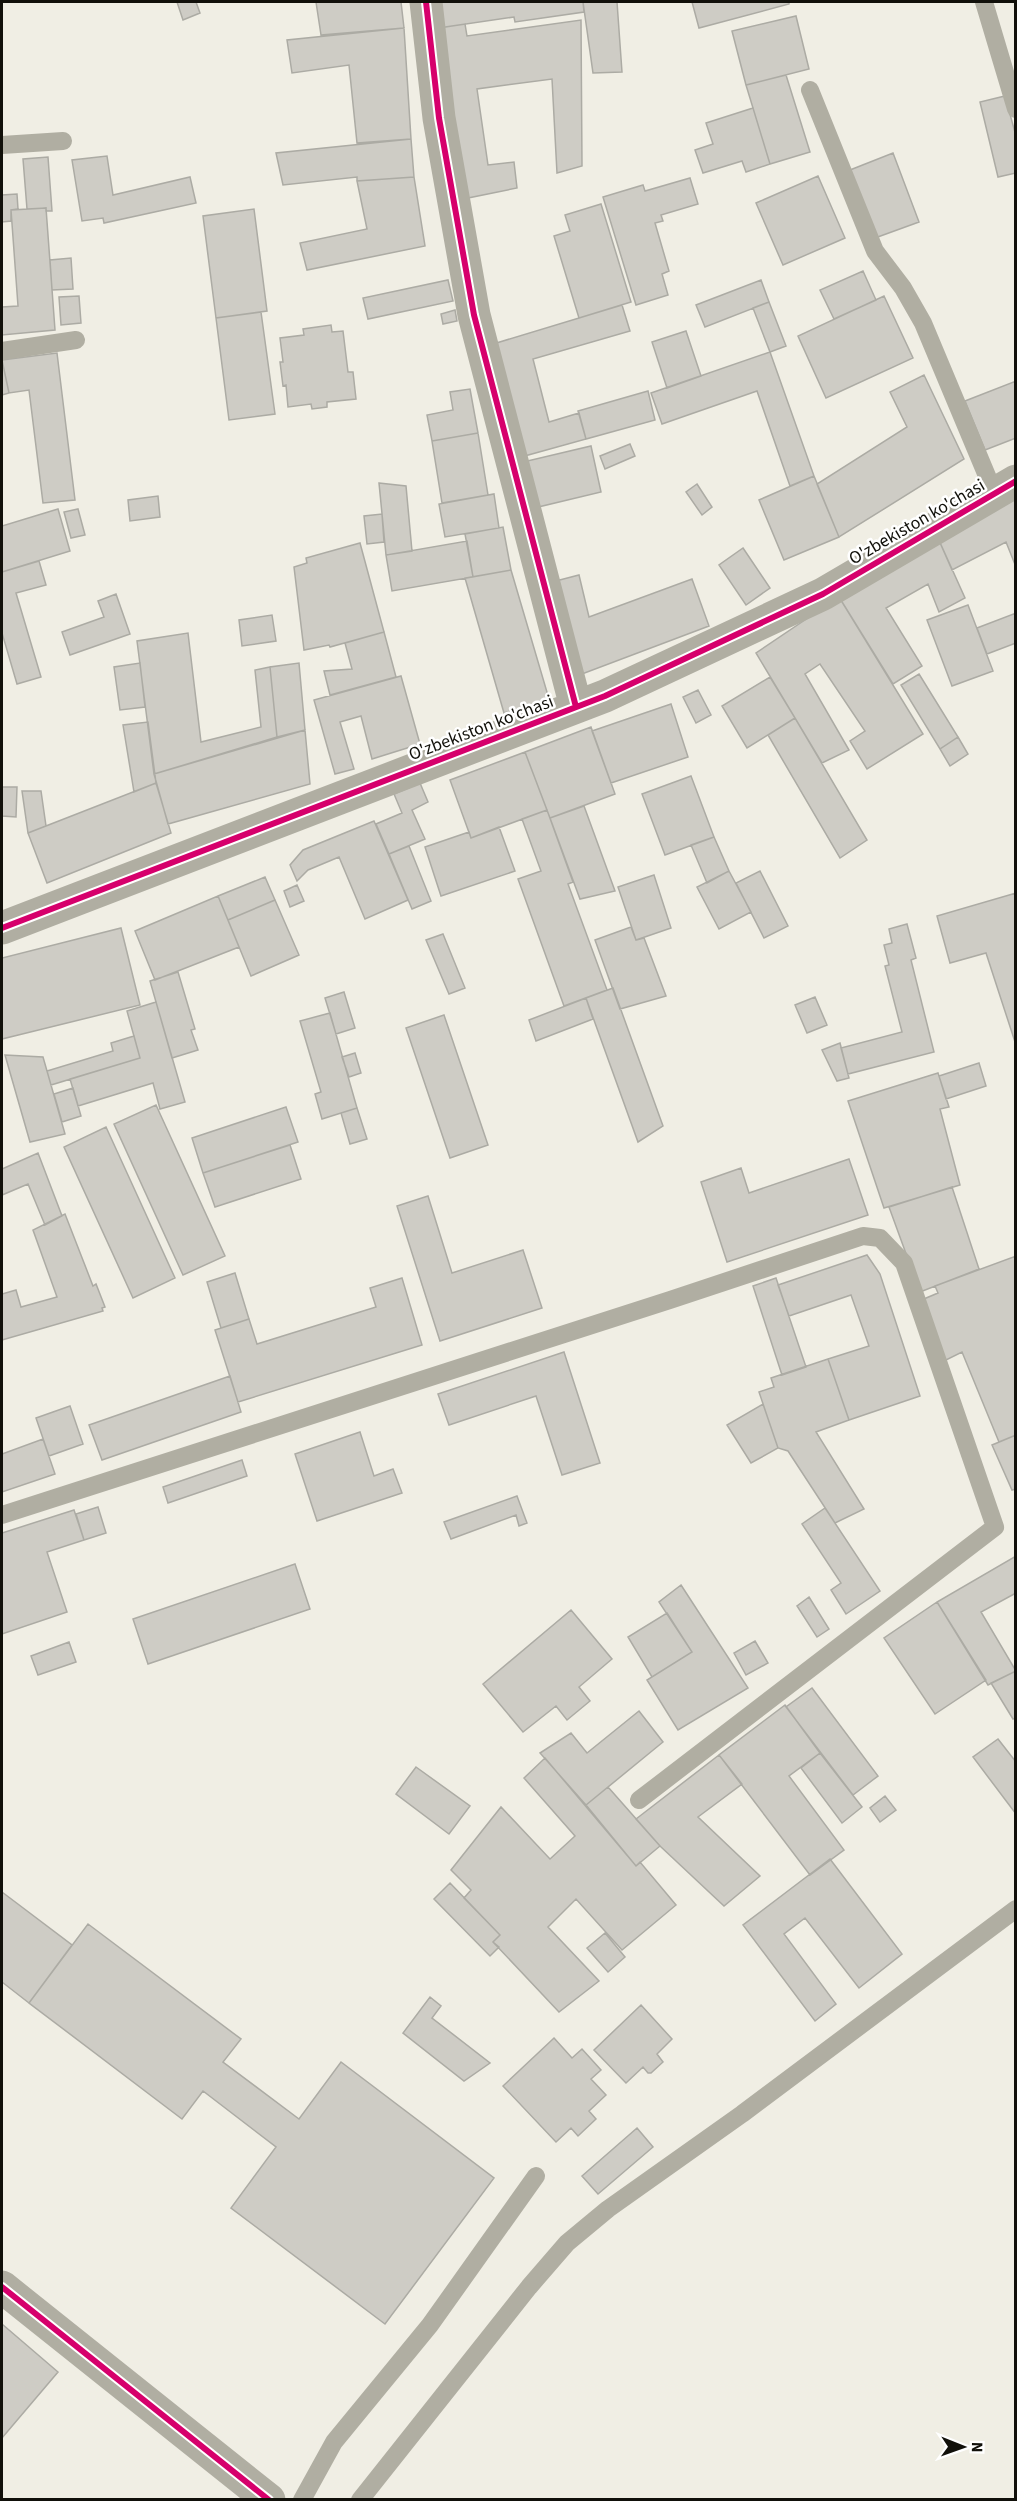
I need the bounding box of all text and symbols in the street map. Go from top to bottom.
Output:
street label: O'zbekiston ko'chasi [844,473,990,571]
street label: O'zbekiston ko'chasi [405,689,557,767]
north arrow [933,2417,993,2477]
text: N [966,2442,988,2453]

